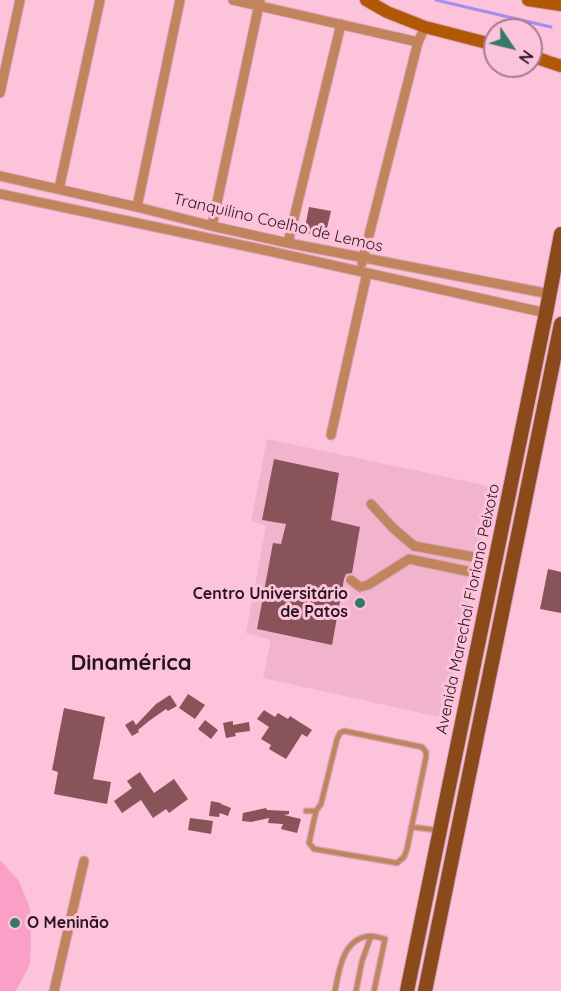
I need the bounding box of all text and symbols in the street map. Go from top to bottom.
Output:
north arrow [483,18,543,78]
text: N [515,47,538,68]
street label: Tranquilino Coelho de Lemos [171,190,385,256]
street label: Avenida Marechal Floriano Peixoto [432,482,504,736]
place label: Centro Universitário de Patos [193,584,348,622]
marker: Centro Universitário de Patos [353,596,367,610]
district label: Dinamérica [70,650,192,676]
place label: O Meninão [27,913,109,933]
marker: O Meninão [8,916,22,930]

